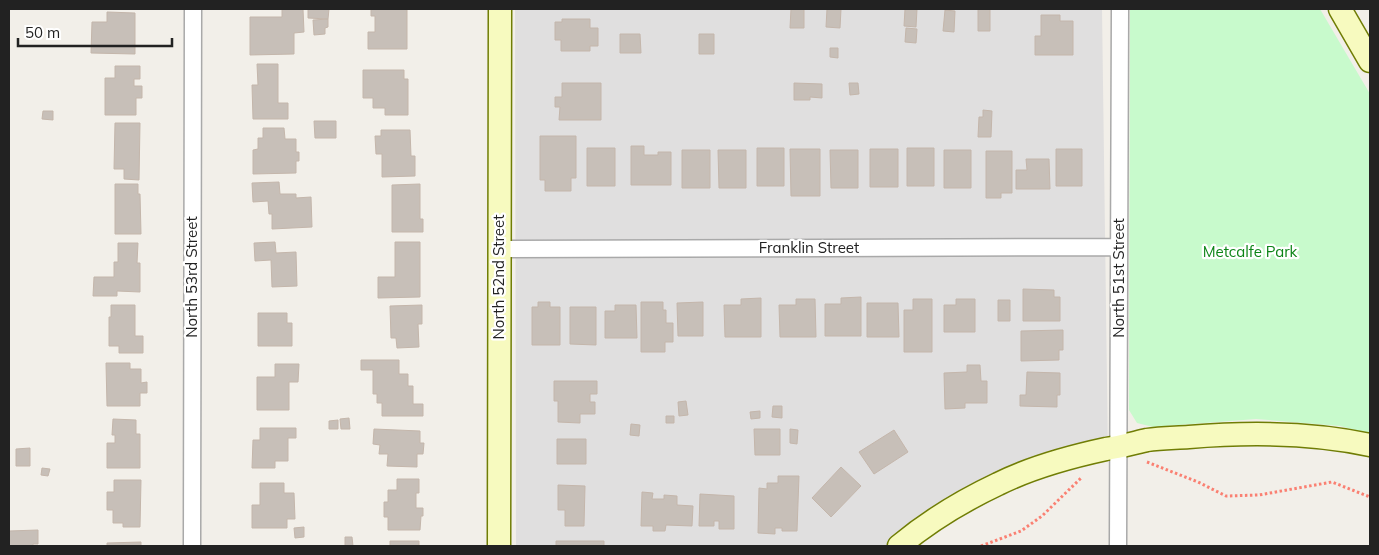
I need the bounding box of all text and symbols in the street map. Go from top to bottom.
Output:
scale bar [18,15,171,47]
text: 50 m [25,23,60,42]
street label: North 52nd Street [489,215,508,339]
street label: North 53rd Street [182,216,201,338]
street label: North 51st Street [1109,218,1128,338]
street label: Franklin Street [759,238,859,257]
park label: Metcalfe Park [1203,242,1298,261]

